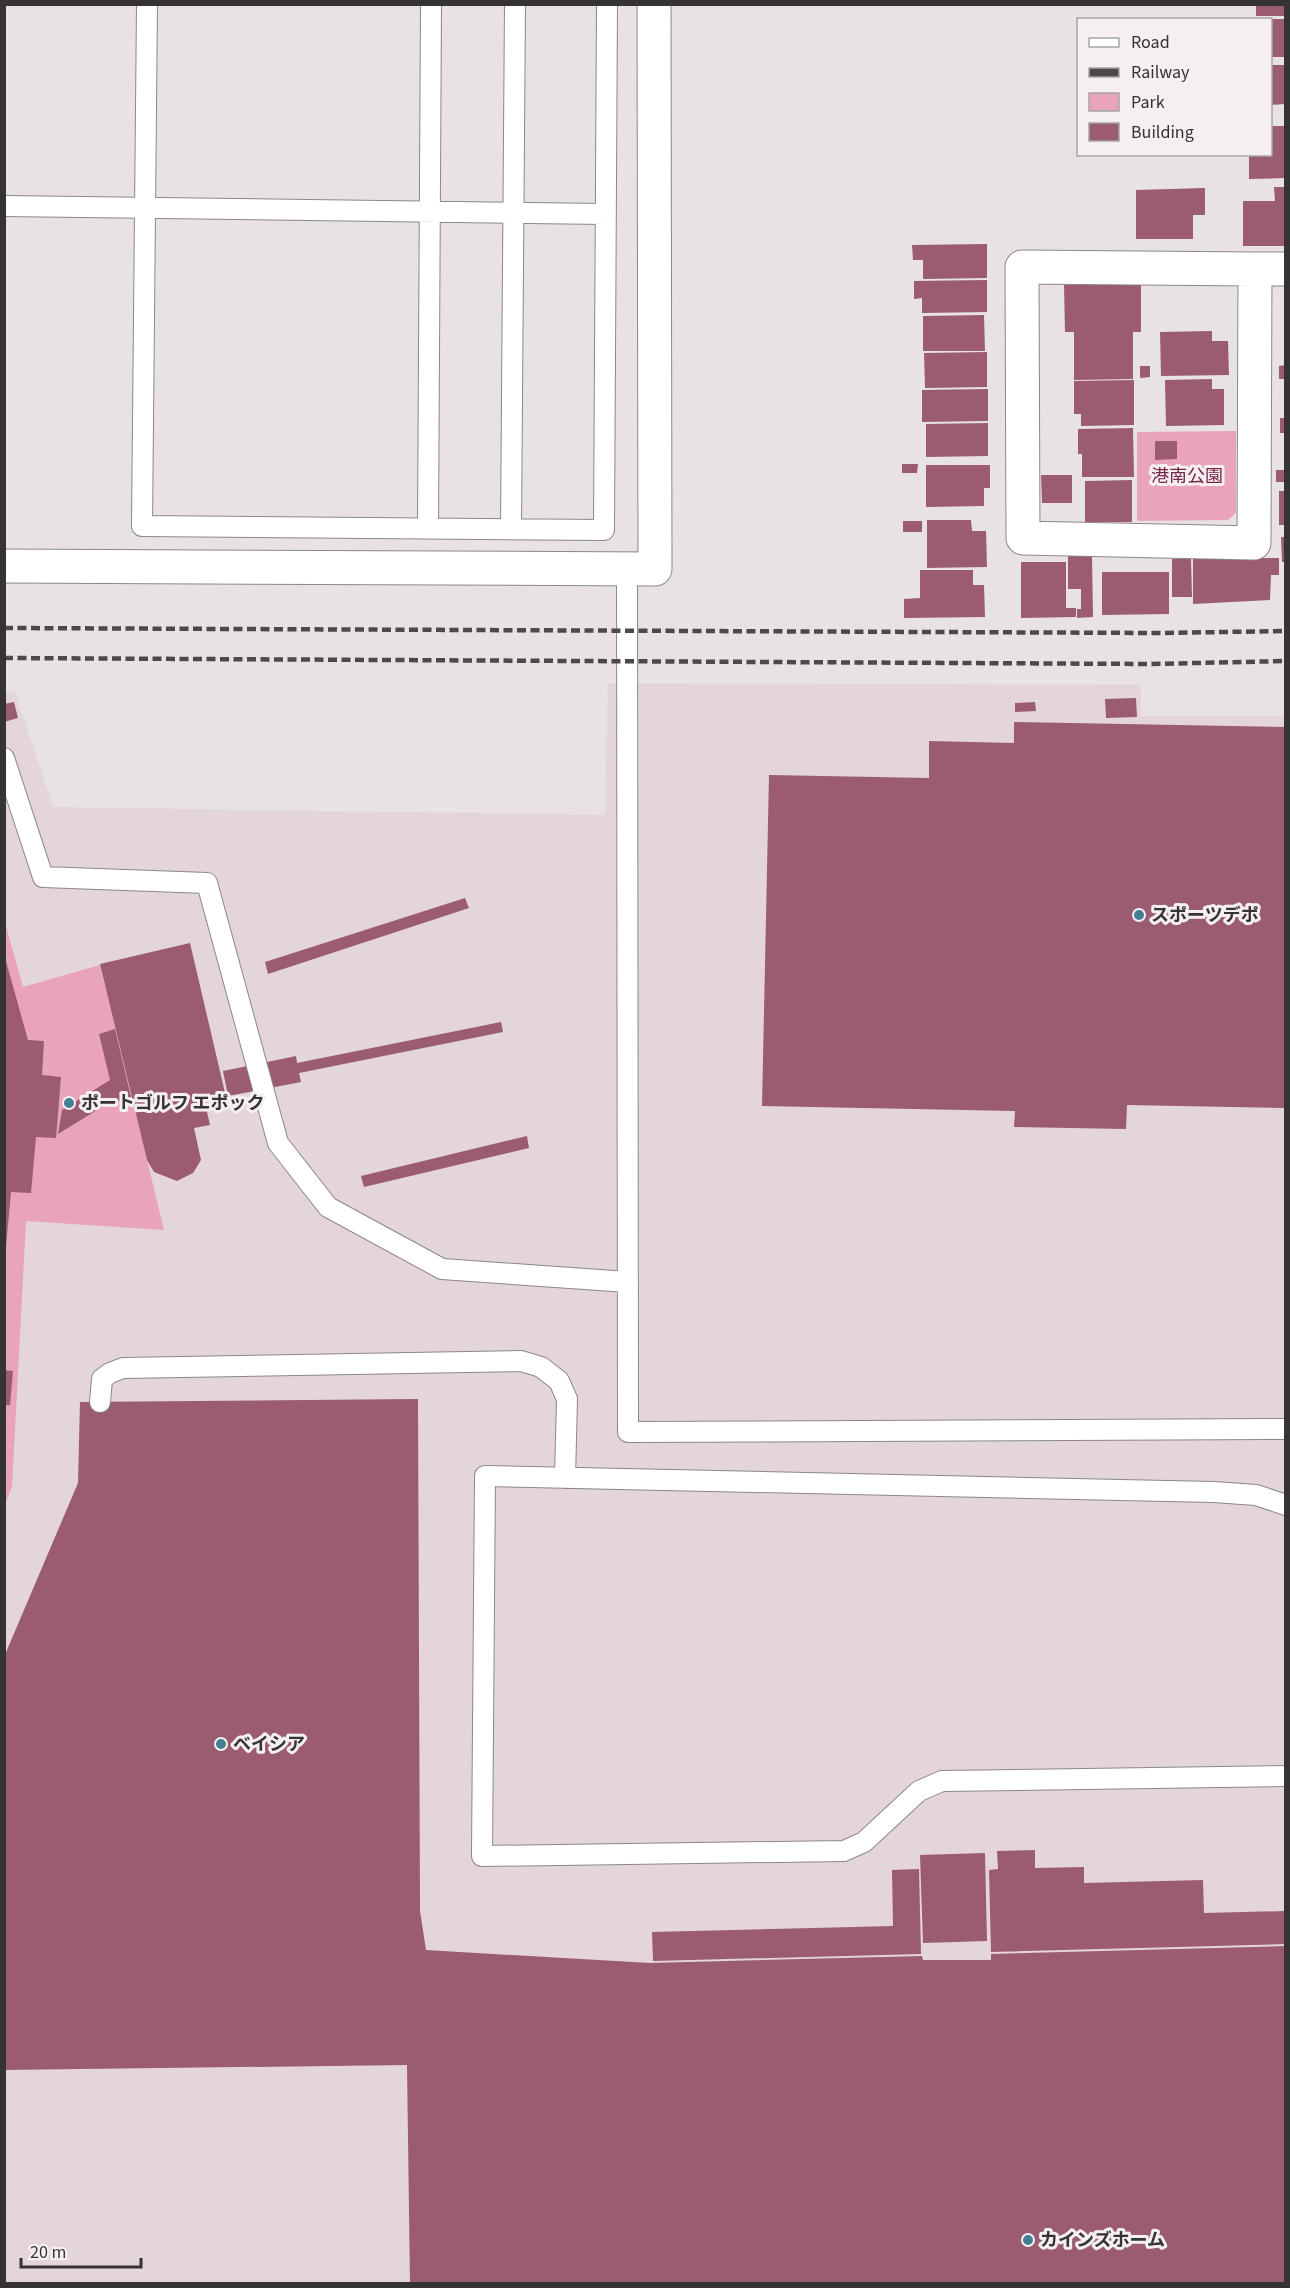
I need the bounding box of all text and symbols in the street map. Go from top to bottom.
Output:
legend [1077,18,1272,156]
text: Road [1131,30,1170,55]
text: Railway [1131,60,1190,85]
text: Park [1131,90,1165,115]
text: Building [1131,120,1194,145]
park label: 港南公園 [1151,464,1223,489]
place label: スポーツデポ [1151,903,1259,928]
marker: スポーツデポ [1132,908,1146,922]
place label: ポートゴルフ エポック [81,1091,265,1116]
marker: ポートゴルフ エポック [62,1096,76,1110]
place label: ベイシア [233,1732,305,1757]
marker: ベイシア [214,1737,228,1751]
place label: カインズホーム [1040,2228,1165,2253]
scale bar [21,2231,141,2269]
marker: カインズホーム [1021,2233,1035,2247]
text: 20 m [30,2240,66,2265]

